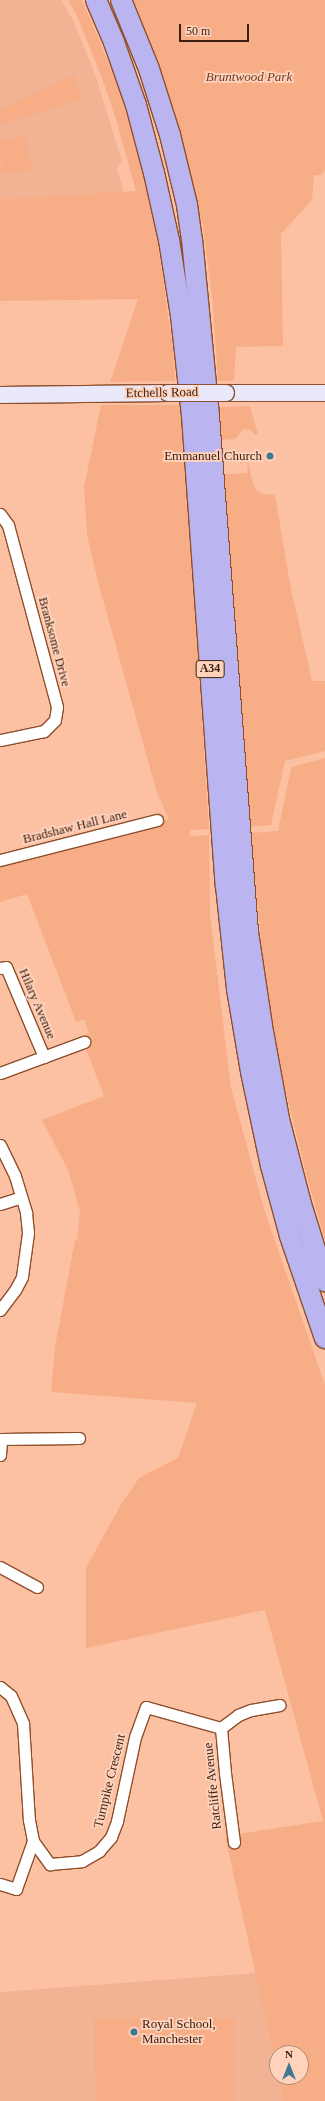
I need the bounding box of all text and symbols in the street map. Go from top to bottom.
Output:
scale bar [181,16,251,42]
text: 50 m [186,24,210,38]
park label: Bruntwood Park [206,69,292,85]
street label: Etchells Road [126,385,198,401]
place label: Emmanuel Church [164,448,262,464]
marker: Emmanuel Church [265,451,275,461]
street label: Branksome Drive [35,596,73,688]
road number: A34 [195,659,225,679]
street label: Bradshaw Hall Lane [21,807,129,847]
street label: Hilary Avenue [15,966,59,1042]
street label: Turnpike Crescent [91,1733,129,1829]
street label: Ratcliffe Avenue [201,1741,225,1831]
place label: Royal School, Manchester [142,2017,216,2048]
marker: Royal School, Manchester [129,2027,139,2037]
north arrow [269,2045,309,2085]
text: N [285,2048,293,2060]

